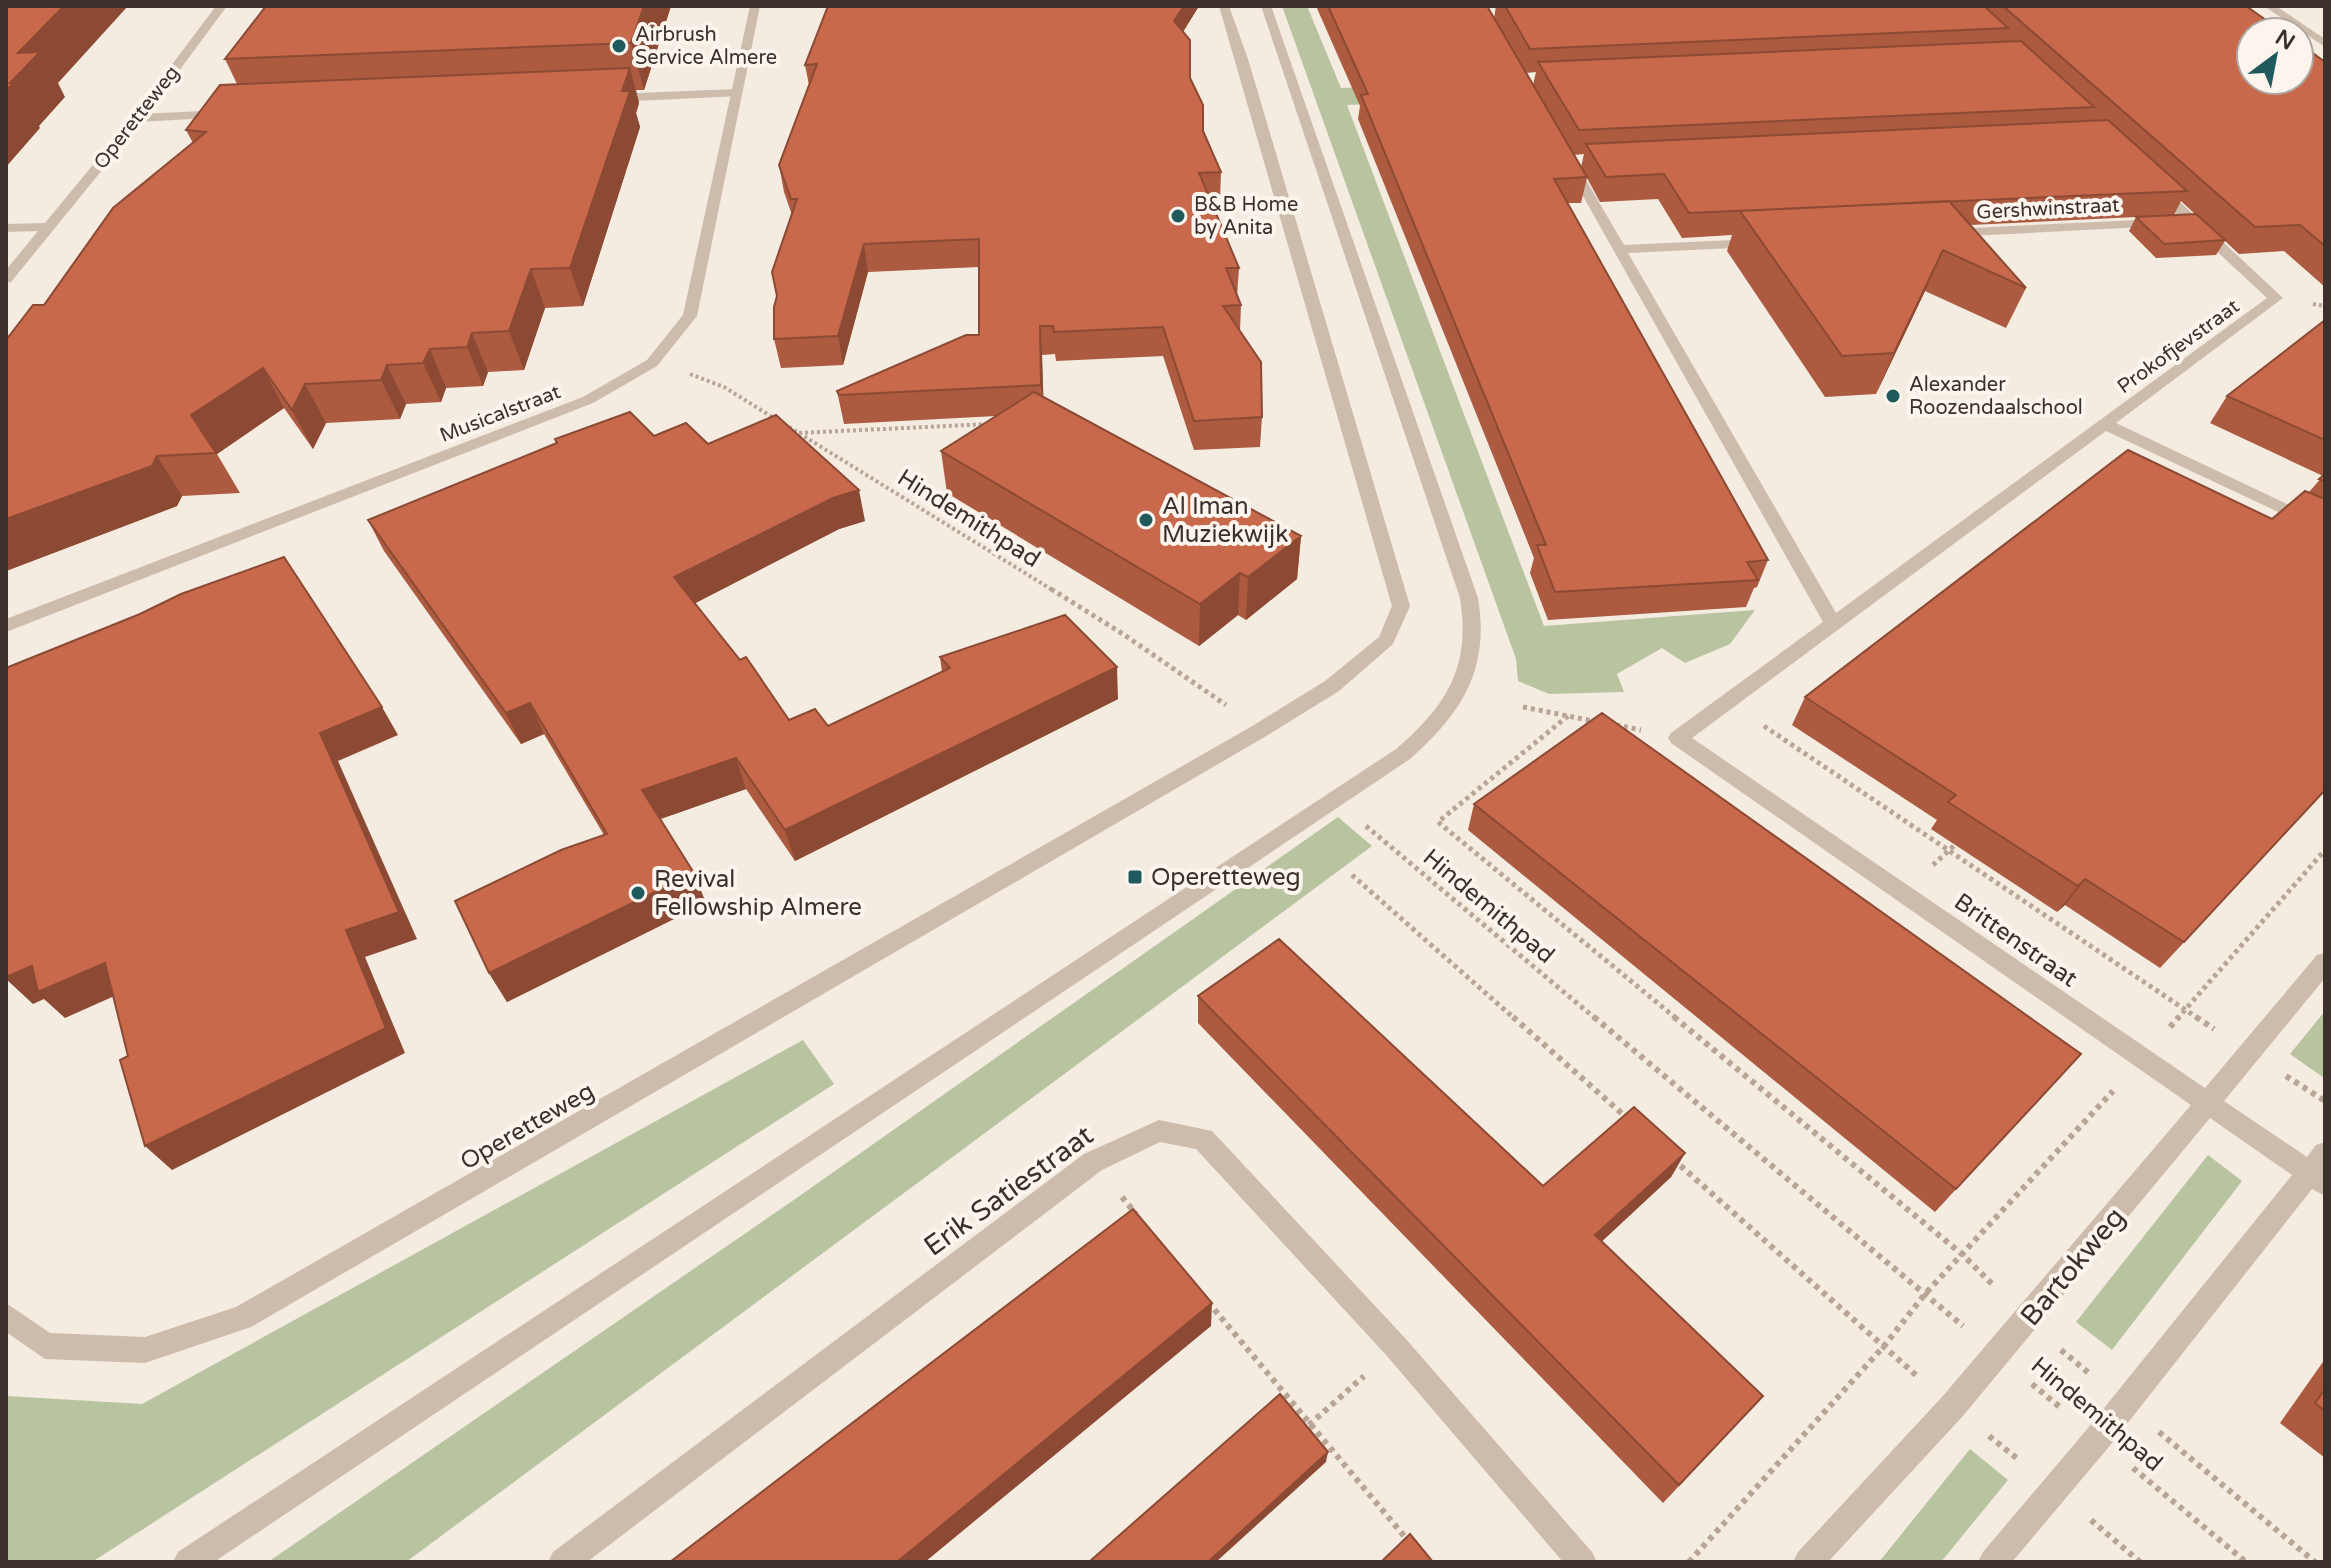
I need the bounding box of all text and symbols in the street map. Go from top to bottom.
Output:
north arrow [2235,16,2315,96]
place label: Airbrush Service Almere [635,23,777,70]
text: N [2271,24,2299,56]
marker: Airbrush Service Almere [610,37,628,55]
street label: Operetteweg [89,61,185,174]
place label: B&B Home by Anita [1194,193,1298,240]
street label: Gershwinstraat [1976,193,2121,225]
marker: B&B Home by Anita [1169,207,1187,225]
street label: Prokofjevstraat [2113,294,2245,399]
place label: Alexander Roozendaalschool [1909,373,2083,420]
street label: Musicalstraat [437,380,564,448]
marker: Alexander Roozendaalschool [1884,387,1902,405]
street label: Hindemithpad [892,463,1045,574]
place label: Al Iman Muziekwijk [1162,492,1288,549]
marker: Al Iman Muziekwijk [1137,511,1155,529]
street label: Hindemithpad [1417,843,1560,970]
place label: Operetteweg [1151,863,1301,892]
place label: Revival Fellowship Almere [654,865,862,922]
marker: Operetteweg [1126,868,1144,886]
marker: Revival Fellowship Almere [629,884,647,902]
street label: Brittenstraat [1949,887,2083,993]
street label: Operetteweg [455,1076,599,1176]
street label: Erik Satiestraat [917,1118,1100,1264]
street label: Bartokweg [2013,1201,2132,1333]
street label: Hindemithpad [2025,1351,2168,1478]

